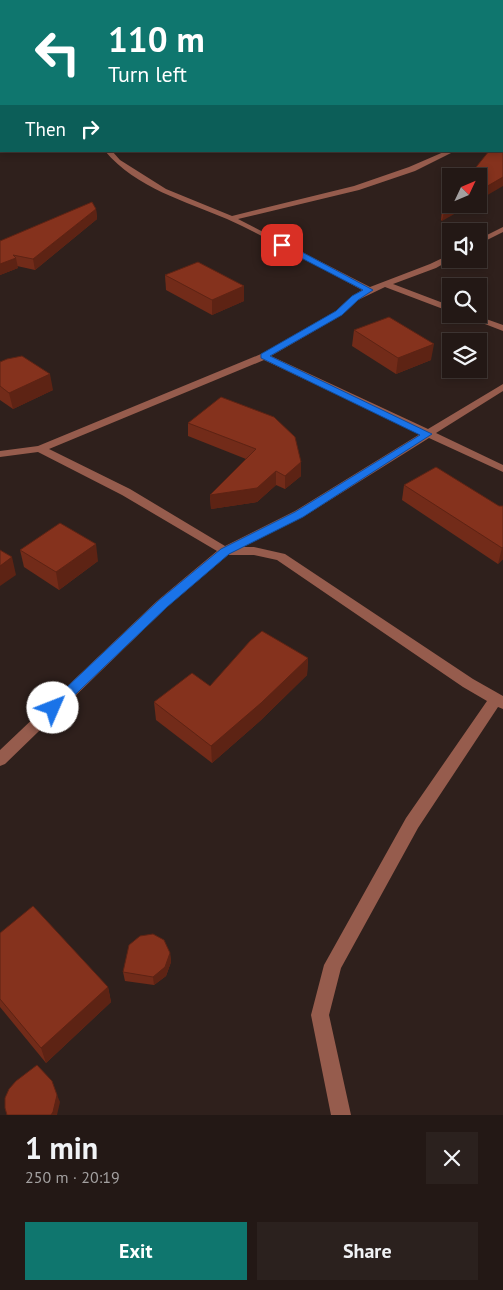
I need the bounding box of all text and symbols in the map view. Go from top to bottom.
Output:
text: 110 m [108,16,205,62]
icon: left [25,20,90,85]
text: Turn left [108,60,187,88]
icon: right [76,115,104,143]
text: Then [25,117,66,141]
north arrow [442,168,488,212]
map controls [442,168,487,378]
button: sound [442,223,487,268]
pin [261,224,303,266]
icon: arrive [268,231,296,259]
button: search [442,278,487,323]
button: layers [442,333,487,378]
position arrow [26,681,78,733]
text: 1 min [25,1128,98,1167]
button: close [426,1132,478,1184]
text: 250 m · 20:19 [25,1167,120,1187]
button: Exit [25,1222,247,1280]
button: Share [257,1222,478,1280]

